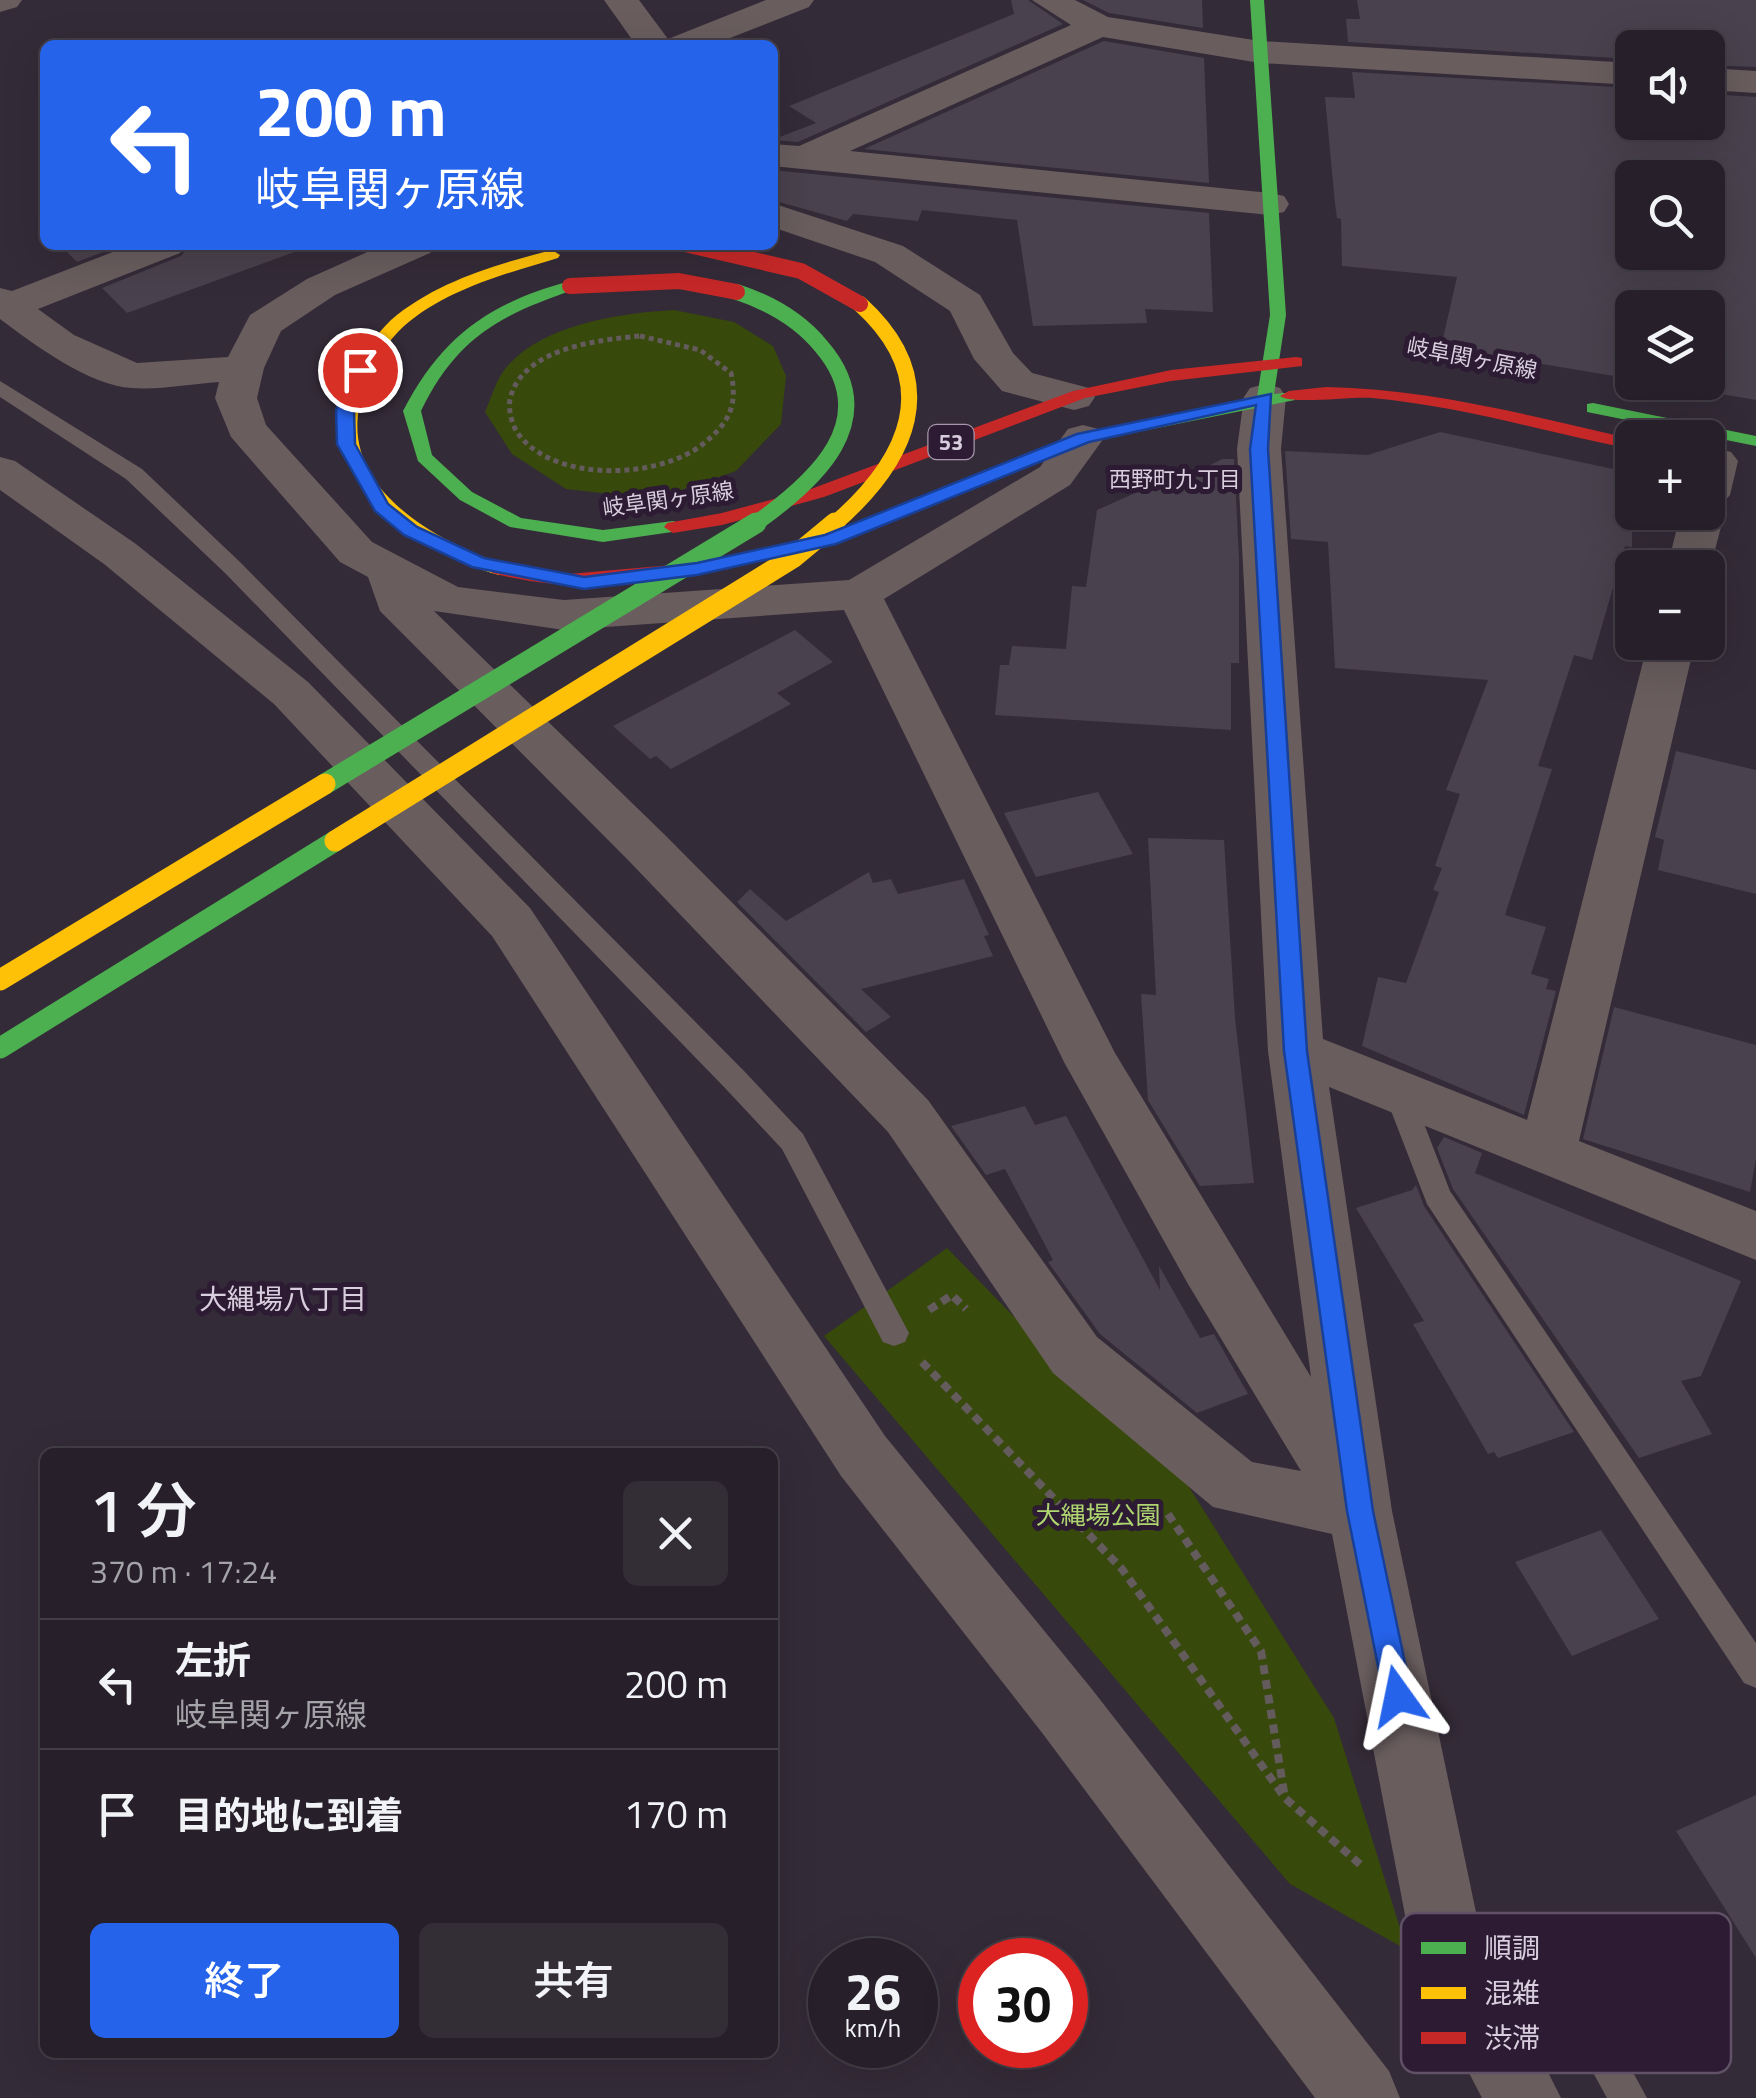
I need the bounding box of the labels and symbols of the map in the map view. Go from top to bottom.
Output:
pin [318,328,403,413]
street label: 岐阜関ヶ原線 [1404,329,1540,387]
road number: 53 [928,425,974,459]
district label: 西野町九丁目 [1109,462,1241,496]
street label: 岐阜関ヶ原線 [600,473,736,525]
district label: 大縄場八丁目 [199,1277,367,1320]
park label: 大縄場公園 [1035,1496,1161,1534]
position arrow [1346,1644,1450,1748]
legend [1401,1913,1731,2073]
text: 順調 [1484,1926,1540,1969]
speed limit sign: 30 [958,1938,1088,2068]
text: 混雑 [1484,1971,1540,2014]
text: 渋滞 [1484,2016,1540,2059]

